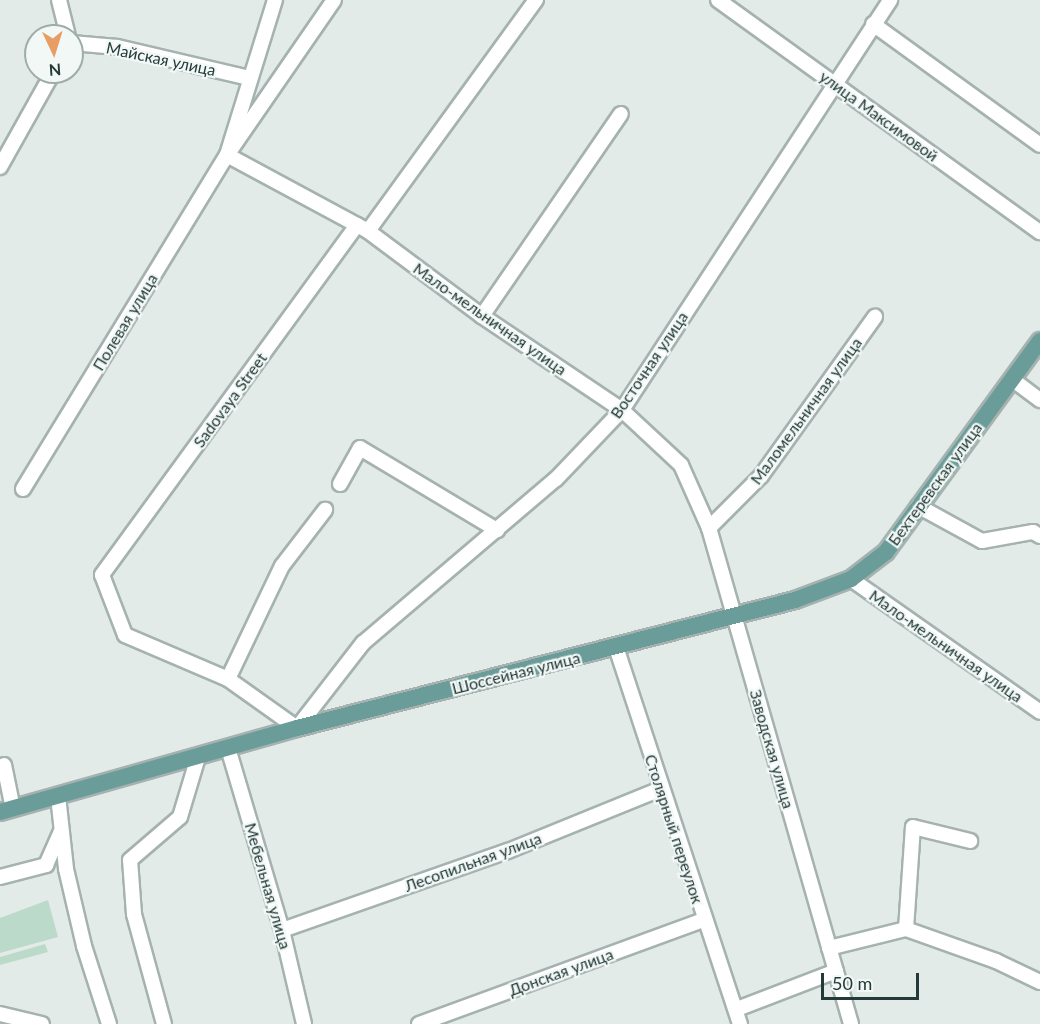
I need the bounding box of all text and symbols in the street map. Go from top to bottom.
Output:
north arrow [24,24,84,84]
street label: Майская улица [105,38,217,80]
text: N [48,61,62,80]
street label: улица Максимовой [816,67,942,165]
street label: Мало-мельничная улица [410,259,570,379]
street label: Полевая улица [89,270,161,374]
street label: Восточная улица [606,308,692,422]
street label: Маломельничная улица [746,334,866,488]
street label: Sadovaya Street [189,349,271,451]
street label: Бехтеревская улица [884,419,986,549]
street label: Мало-мельничная улица [866,586,1026,706]
street label: Шоссейная улица [450,648,582,698]
street label: Заводская улица [746,687,798,811]
street label: Столярный переулок [641,752,707,906]
street label: Мебельная улица [241,821,295,951]
street label: Лесопильная улица [402,828,544,896]
street label: Донская улица [506,944,616,1000]
scale bar [824,961,922,999]
text: 50 m [832,972,872,994]

